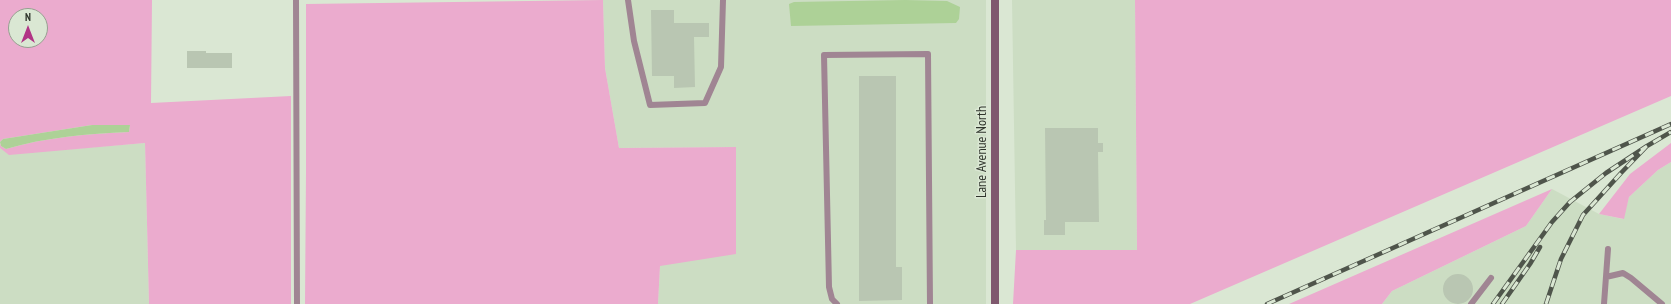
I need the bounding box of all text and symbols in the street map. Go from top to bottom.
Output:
north arrow [8,8,48,48]
text: N [25,10,31,24]
street label: Lane Avenue North [974,106,990,198]

